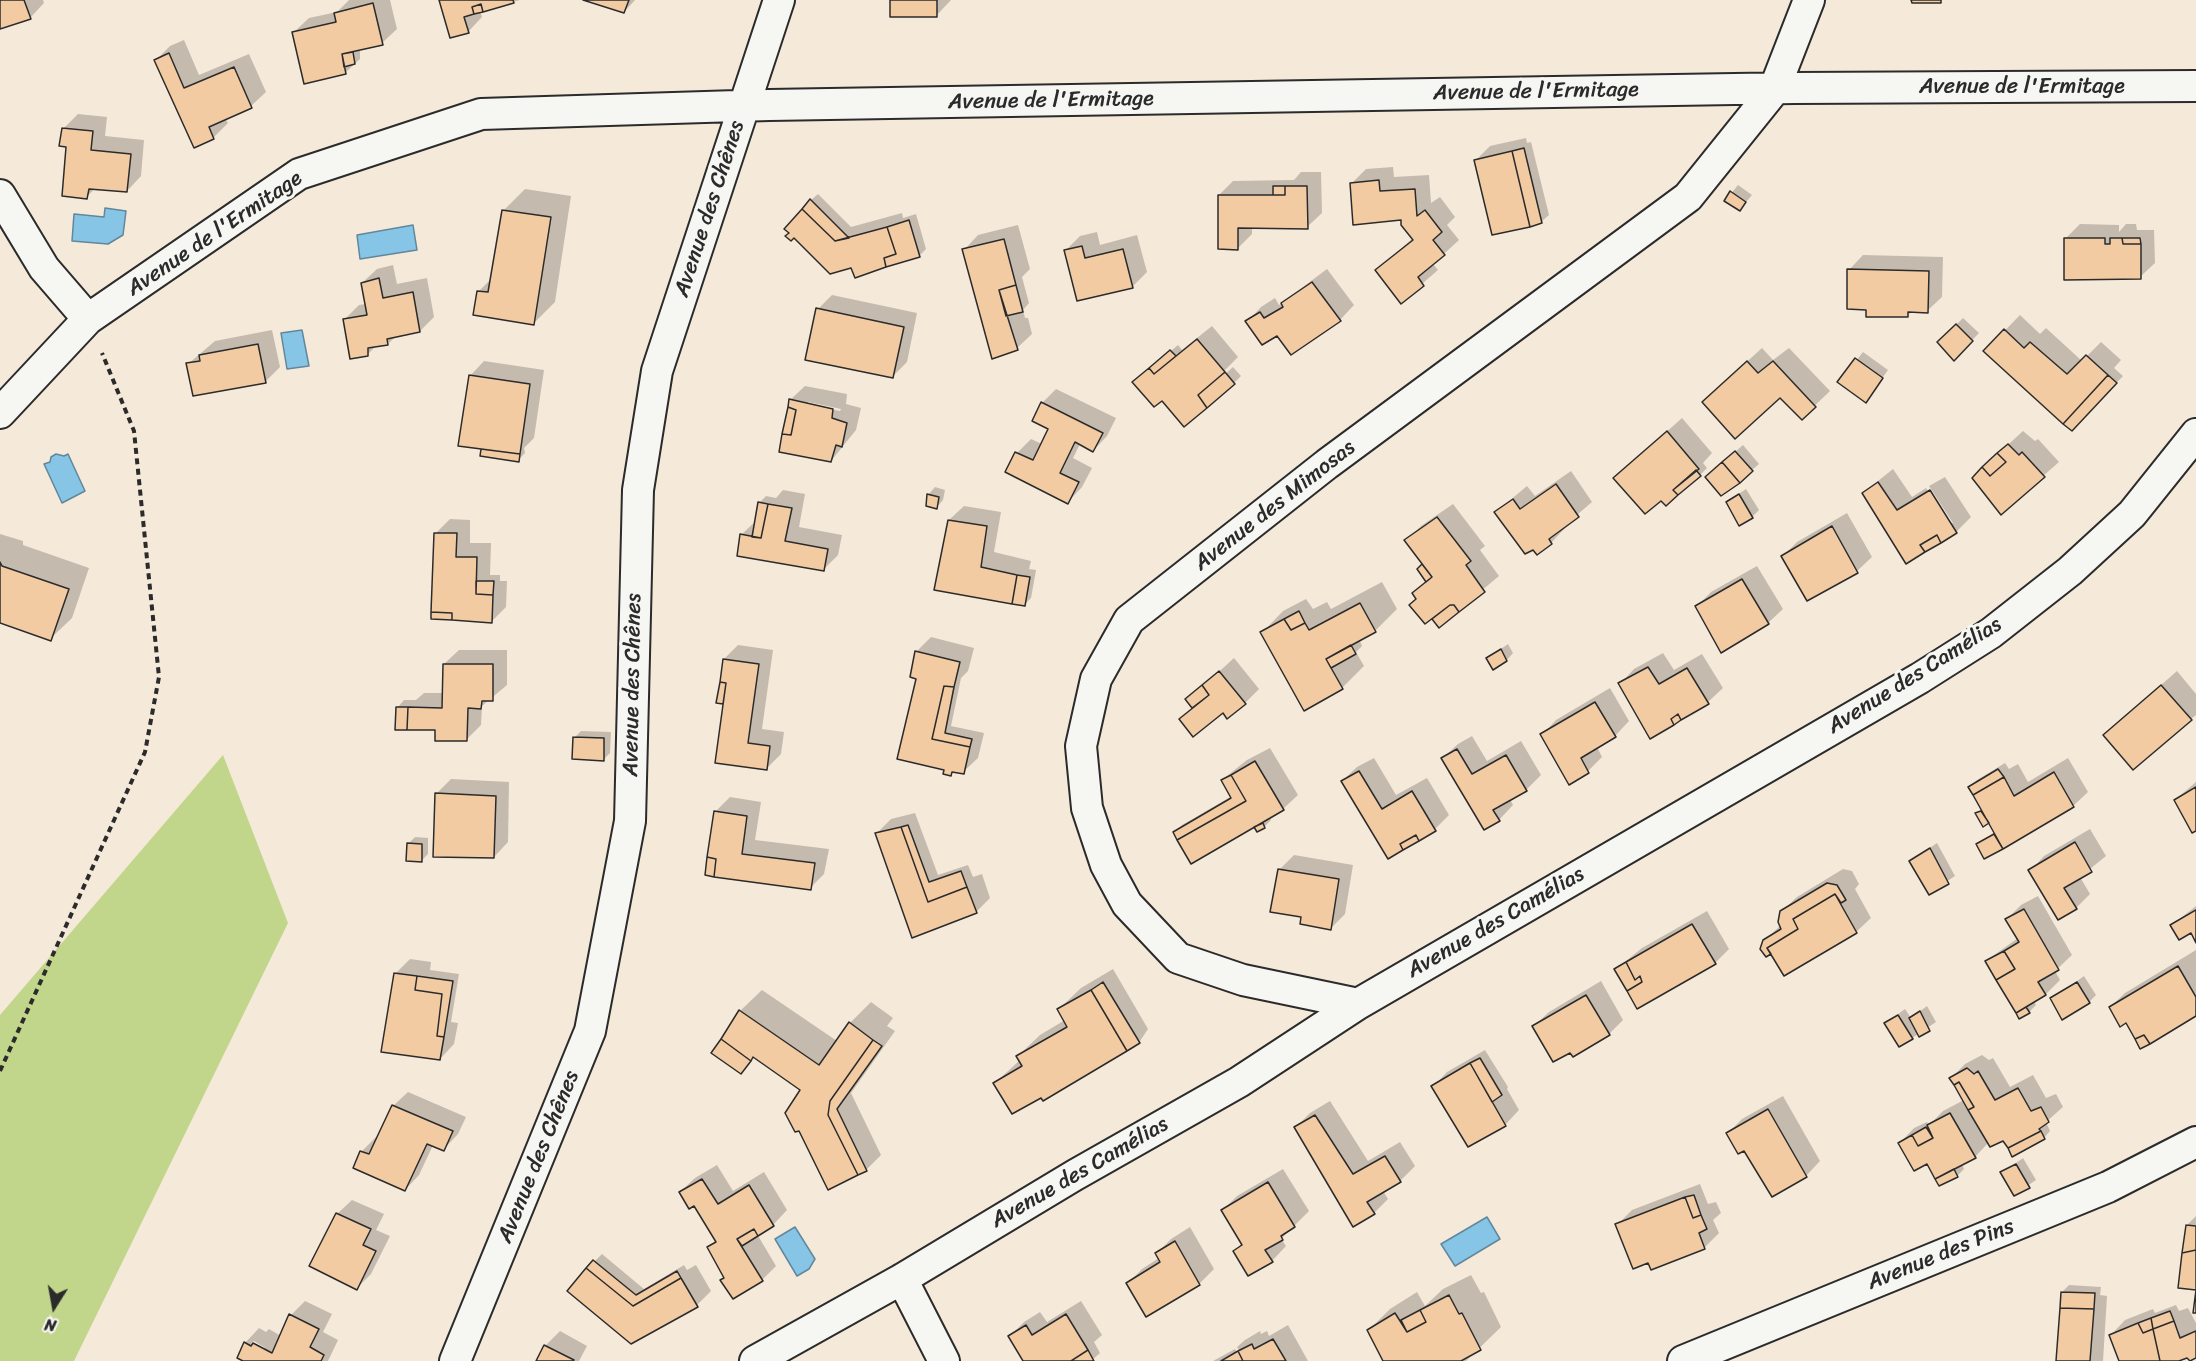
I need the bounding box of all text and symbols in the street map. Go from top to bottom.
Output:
street label: Avenue de l'Ermitage [1919,74,2125,100]
street label: Avenue de l'Ermitage [1433,77,1639,107]
street label: Avenue de l'Ermitage [948,86,1154,116]
street label: Avenue des Chênes [669,118,751,300]
street label: Avenue de l'Ermitage [122,166,308,302]
street label: Avenue des Mimosas [1189,435,1361,577]
street label: Avenue des Chênes [618,593,648,777]
street label: Avenue des Camélias [1823,612,2007,740]
street label: Avenue des Camélias [1403,862,1589,984]
street label: Avenue des Chênes [492,1067,586,1247]
street label: Avenue des Camélias [987,1112,1173,1234]
street label: Avenue des Pins [1864,1214,2018,1296]
north arrow [24,1277,84,1337]
text: N [42,1310,59,1340]

